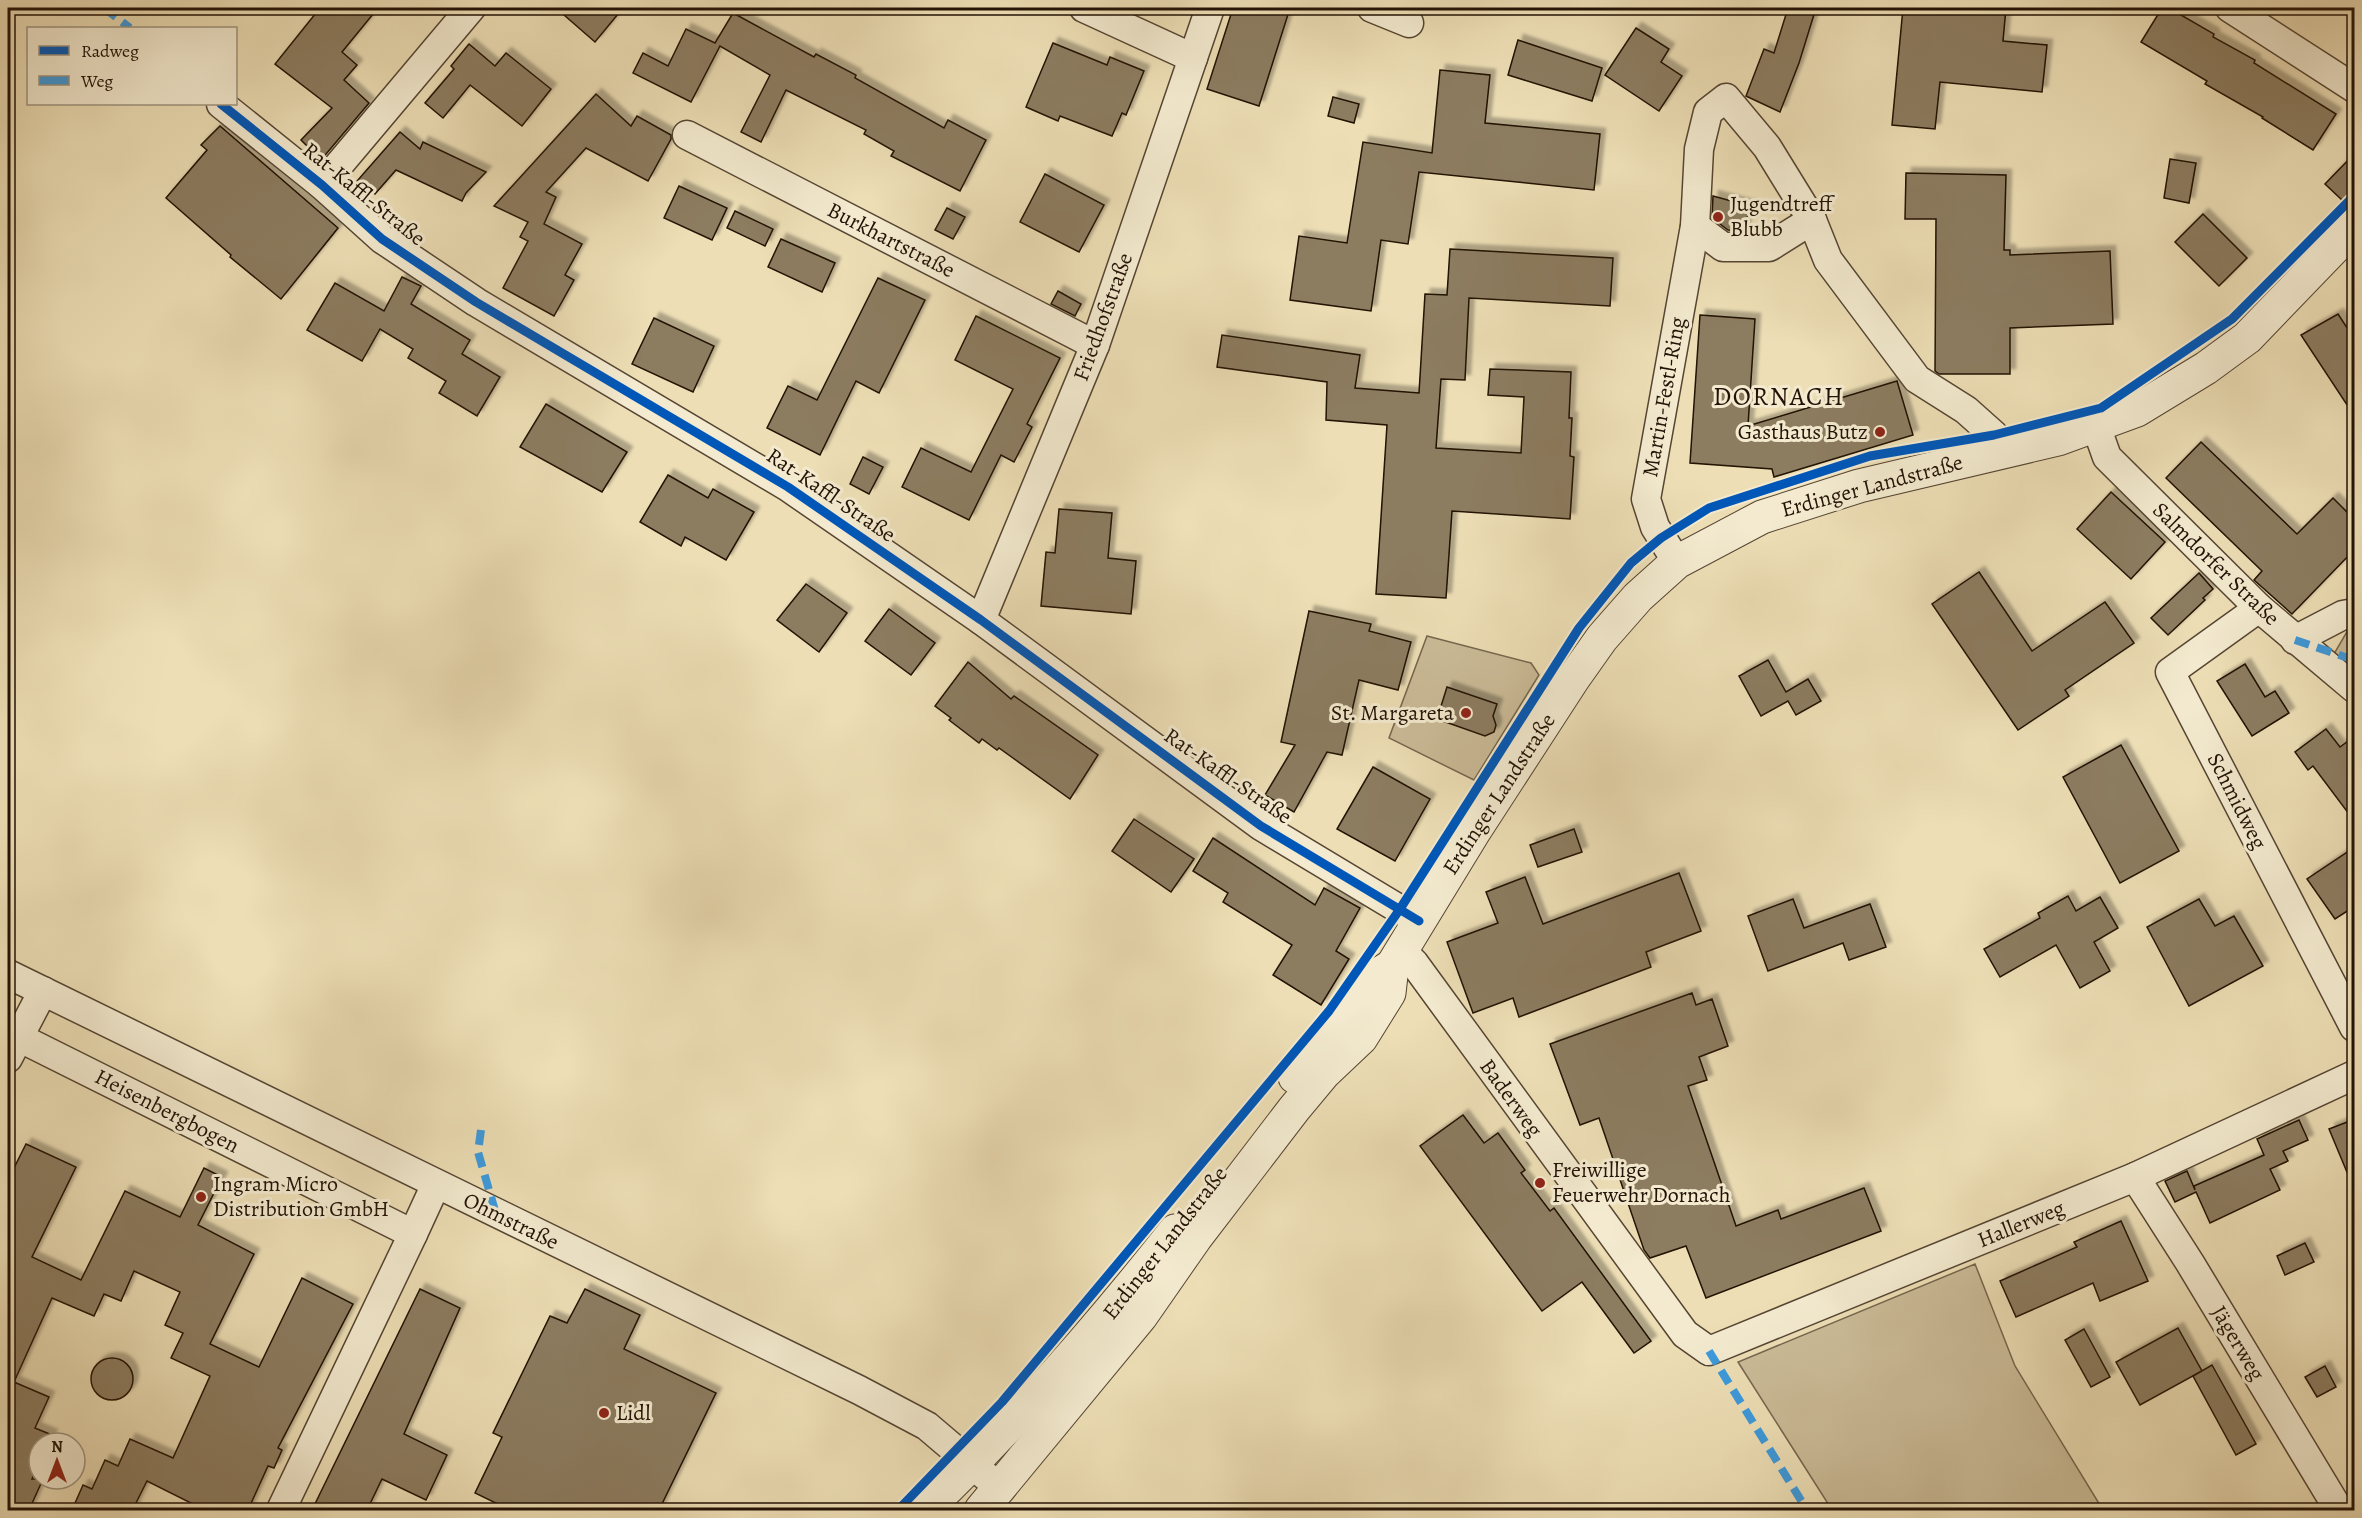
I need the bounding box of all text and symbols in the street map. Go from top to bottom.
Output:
legend [27,27,237,105]
text: Radweg [81,39,139,63]
text: Weg [80,69,113,93]
street label: Rat-Kaffl-Straße [296,135,432,253]
place label: Jugendtreff Blubb [1730,189,1835,244]
street label: Burkhartstraße [822,195,960,285]
marker: Jugendtreff Blubb [1711,210,1725,224]
street label: Friedhofstraße [1066,249,1140,385]
street label: Martin-Festl-Ring [1635,315,1693,479]
district label: DORNACH [1713,379,1845,414]
place label: Gasthaus Butz [1738,417,1868,447]
marker: Gasthaus Butz [1873,425,1887,439]
street label: Rat-Kaffl-Straße [760,441,902,549]
street label: Erdinger Landstraße [1778,447,1966,525]
street label: Salmdorfer Straße [2146,496,2286,632]
place label: St. Margareta [1331,698,1455,728]
marker: St. Margareta [1459,706,1473,720]
street label: Erdinger Landstraße [1436,707,1562,881]
street label: Rat-Kaffl-Straße [1158,721,1298,831]
street label: Schmidweg [2200,748,2274,854]
street label: Baderweg [1473,1053,1549,1143]
street label: Heisenbergbogen [90,1062,244,1160]
place label: Freiwillige Feuerwehr Dornach [1552,1155,1731,1210]
street label: Erdinger Landstraße [1096,1160,1234,1326]
place label: Ingram Micro Distribution GmbH [213,1169,389,1224]
marker: Freiwillige Feuerwehr Dornach [1533,1176,1547,1190]
street label: Ohmstraße [458,1185,564,1257]
marker: Ingram Micro Distribution GmbH [194,1190,208,1204]
street label: Hallerweg [1973,1193,2069,1255]
street label: Jägerweg [2204,1300,2272,1386]
place label: Lidl [616,1398,651,1428]
marker: Lidl [597,1406,611,1420]
north arrow [27,1431,87,1491]
text: N [51,1436,63,1458]

